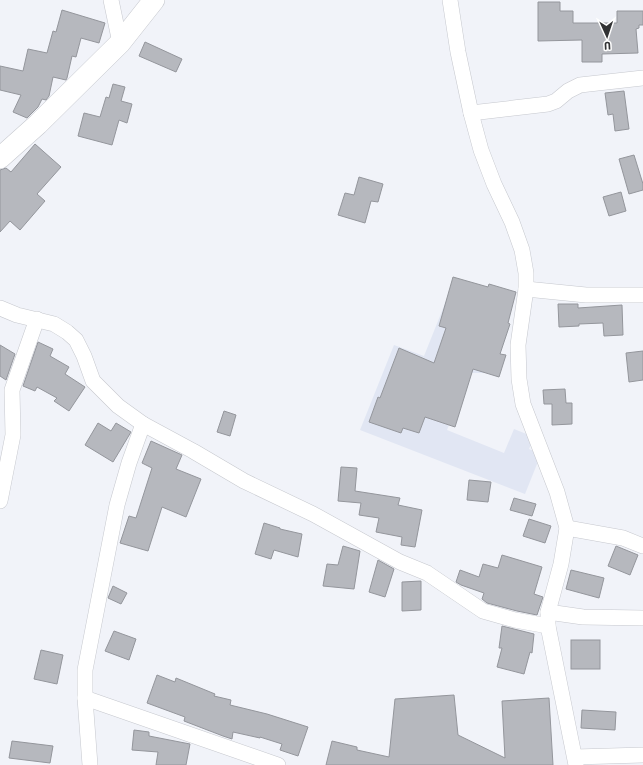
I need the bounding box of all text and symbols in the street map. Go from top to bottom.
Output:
north arrow [587,16,627,56]
text: U [604,40,611,52]

